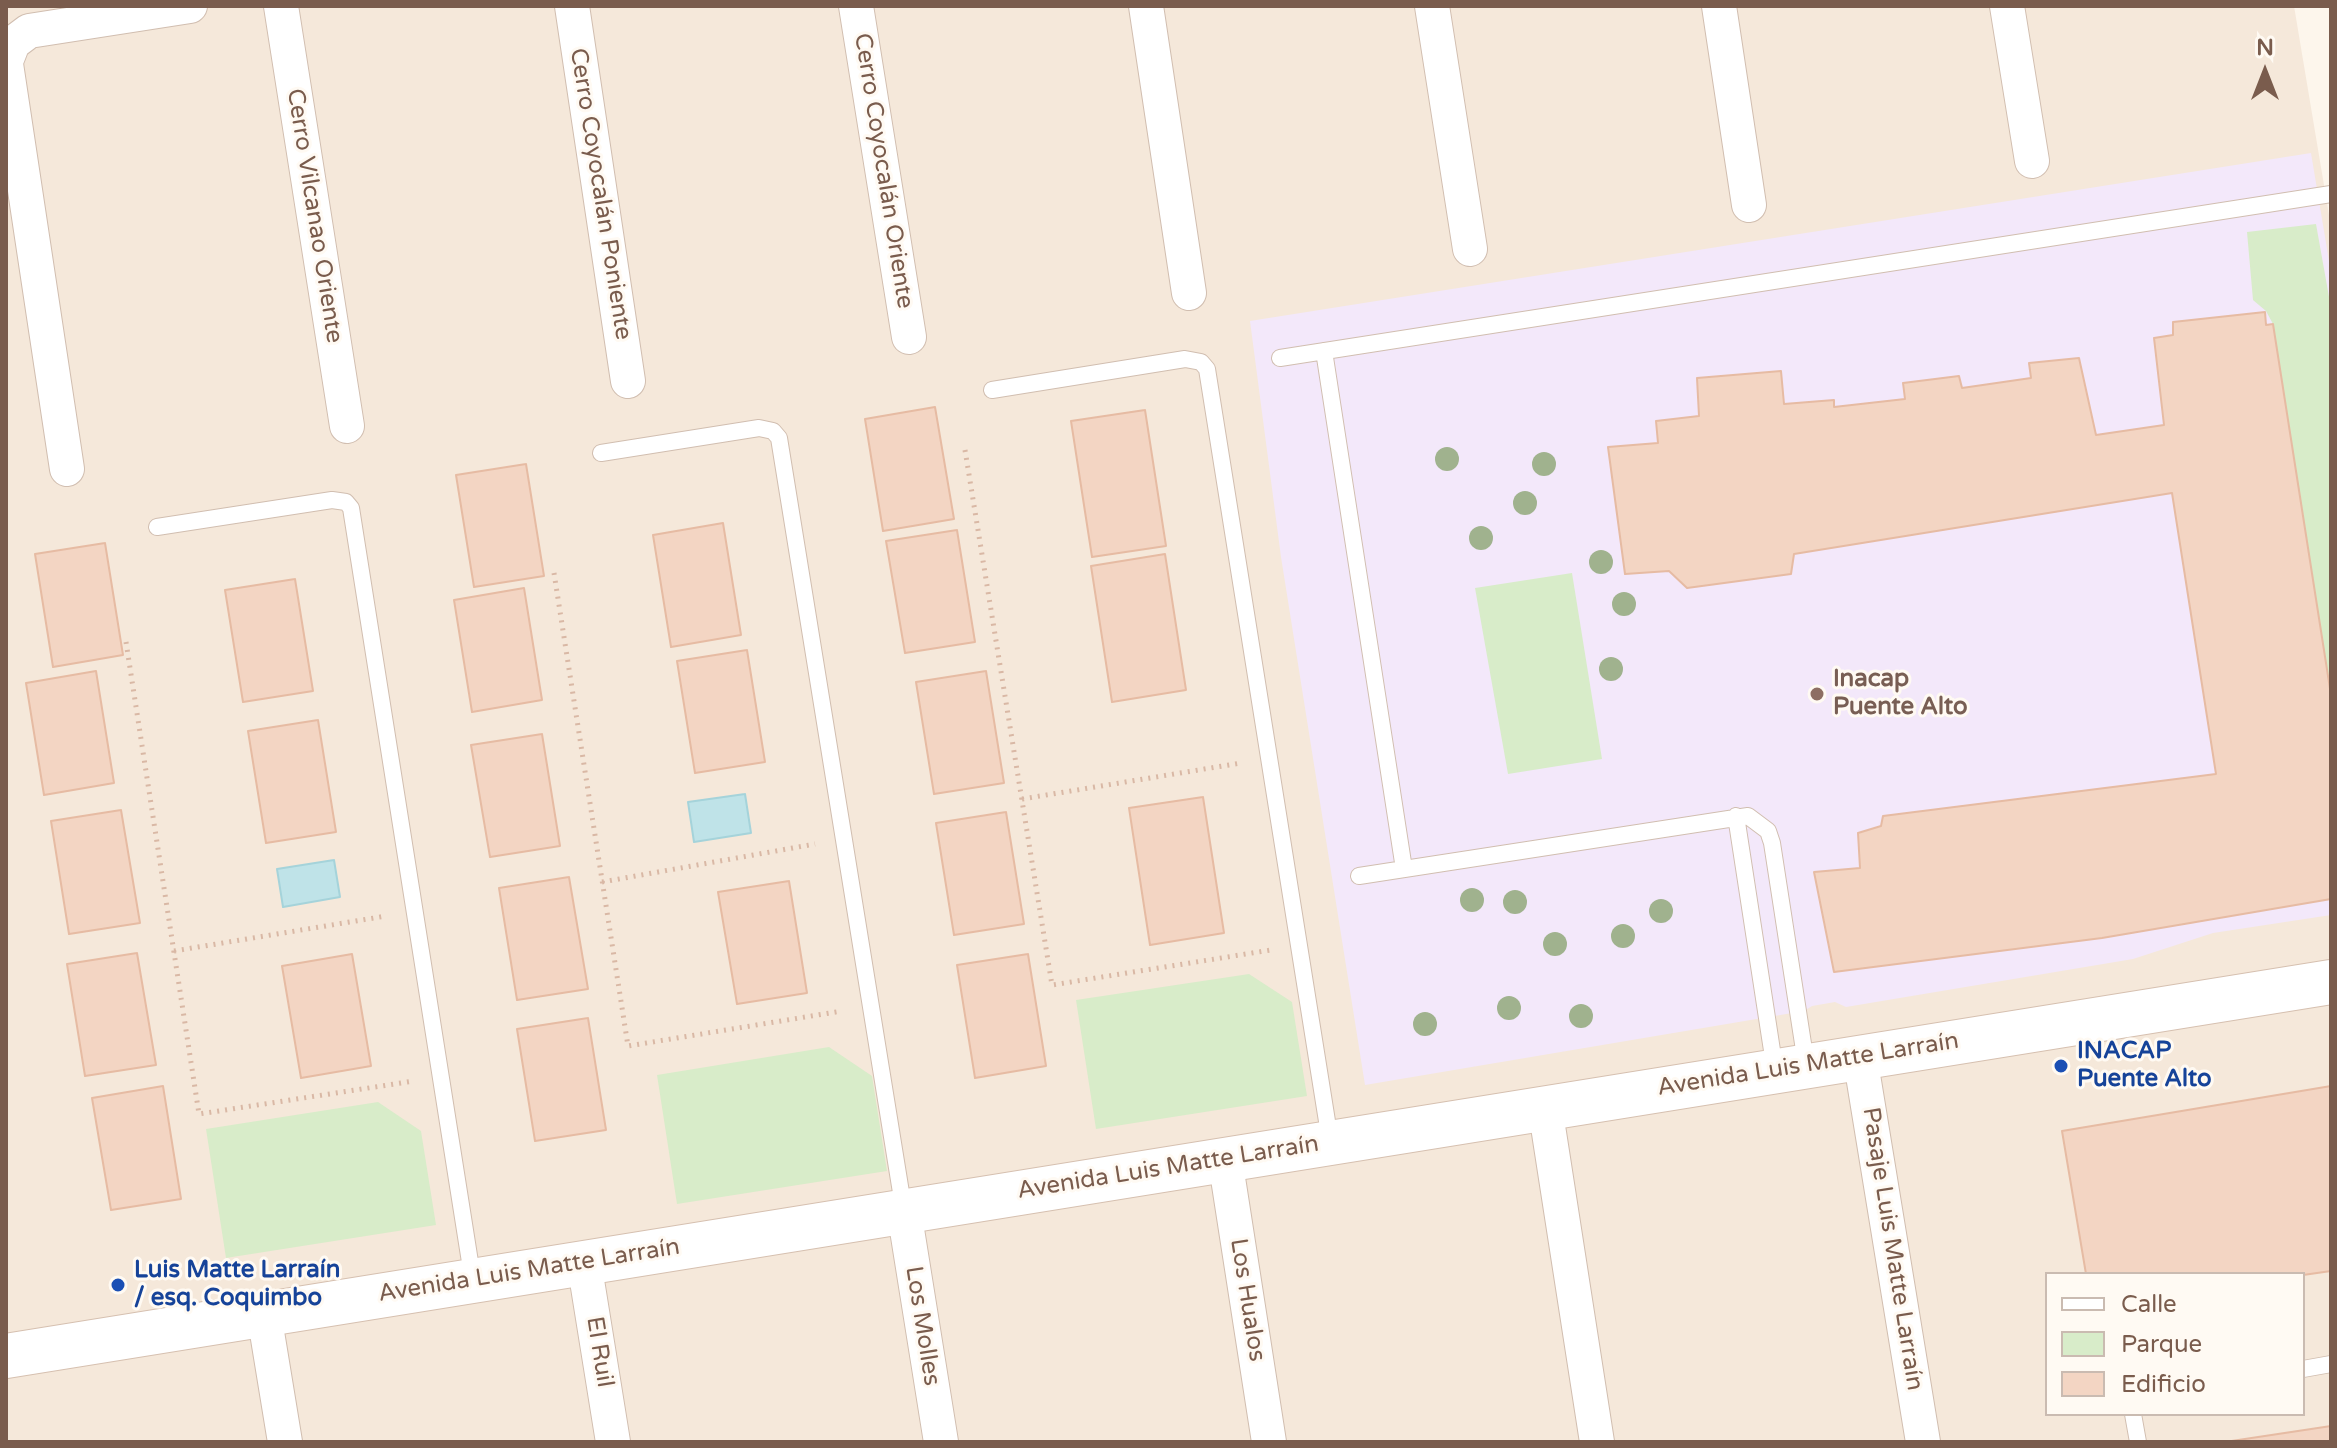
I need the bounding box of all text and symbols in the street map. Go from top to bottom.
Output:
street label: Cerro Coyocalán Oriente [847,31,919,311]
north arrow [2225,32,2305,112]
text: N [2256,35,2274,61]
street label: Cerro Coyocalán Poniente [563,46,637,342]
street label: Cerro Vilcanao Oriente [280,87,348,345]
place label: Inacap Puente Alto [1833,666,1968,722]
marker: Inacap Puente Alto [1808,685,1826,703]
street label: Avenida Luis Matte Larraín [1655,1027,1961,1103]
place label: INACAP Puente Alto [2077,1038,2212,1094]
marker: INACAP Puente Alto [2052,1057,2070,1075]
street label: Pasaje Luis Matte Larraín [1855,1105,1929,1393]
street label: Avenida Luis Matte Larraín [1015,1130,1321,1206]
street label: Avenida Luis Matte Larraín [376,1233,682,1309]
street label: Los Hualos [1223,1236,1271,1364]
place label: Luis Matte Larraín / esq. Coquimbo [134,1257,340,1313]
street label: Los Molles [898,1264,946,1388]
legend [2045,1272,2305,1416]
marker: Luis Matte Larraín / esq. Coquimbo [109,1276,127,1294]
text: Calle [2121,1290,2177,1319]
street label: El Ruil [579,1315,619,1389]
text: Parque [2121,1330,2202,1359]
text: Edificio [2121,1370,2206,1399]

